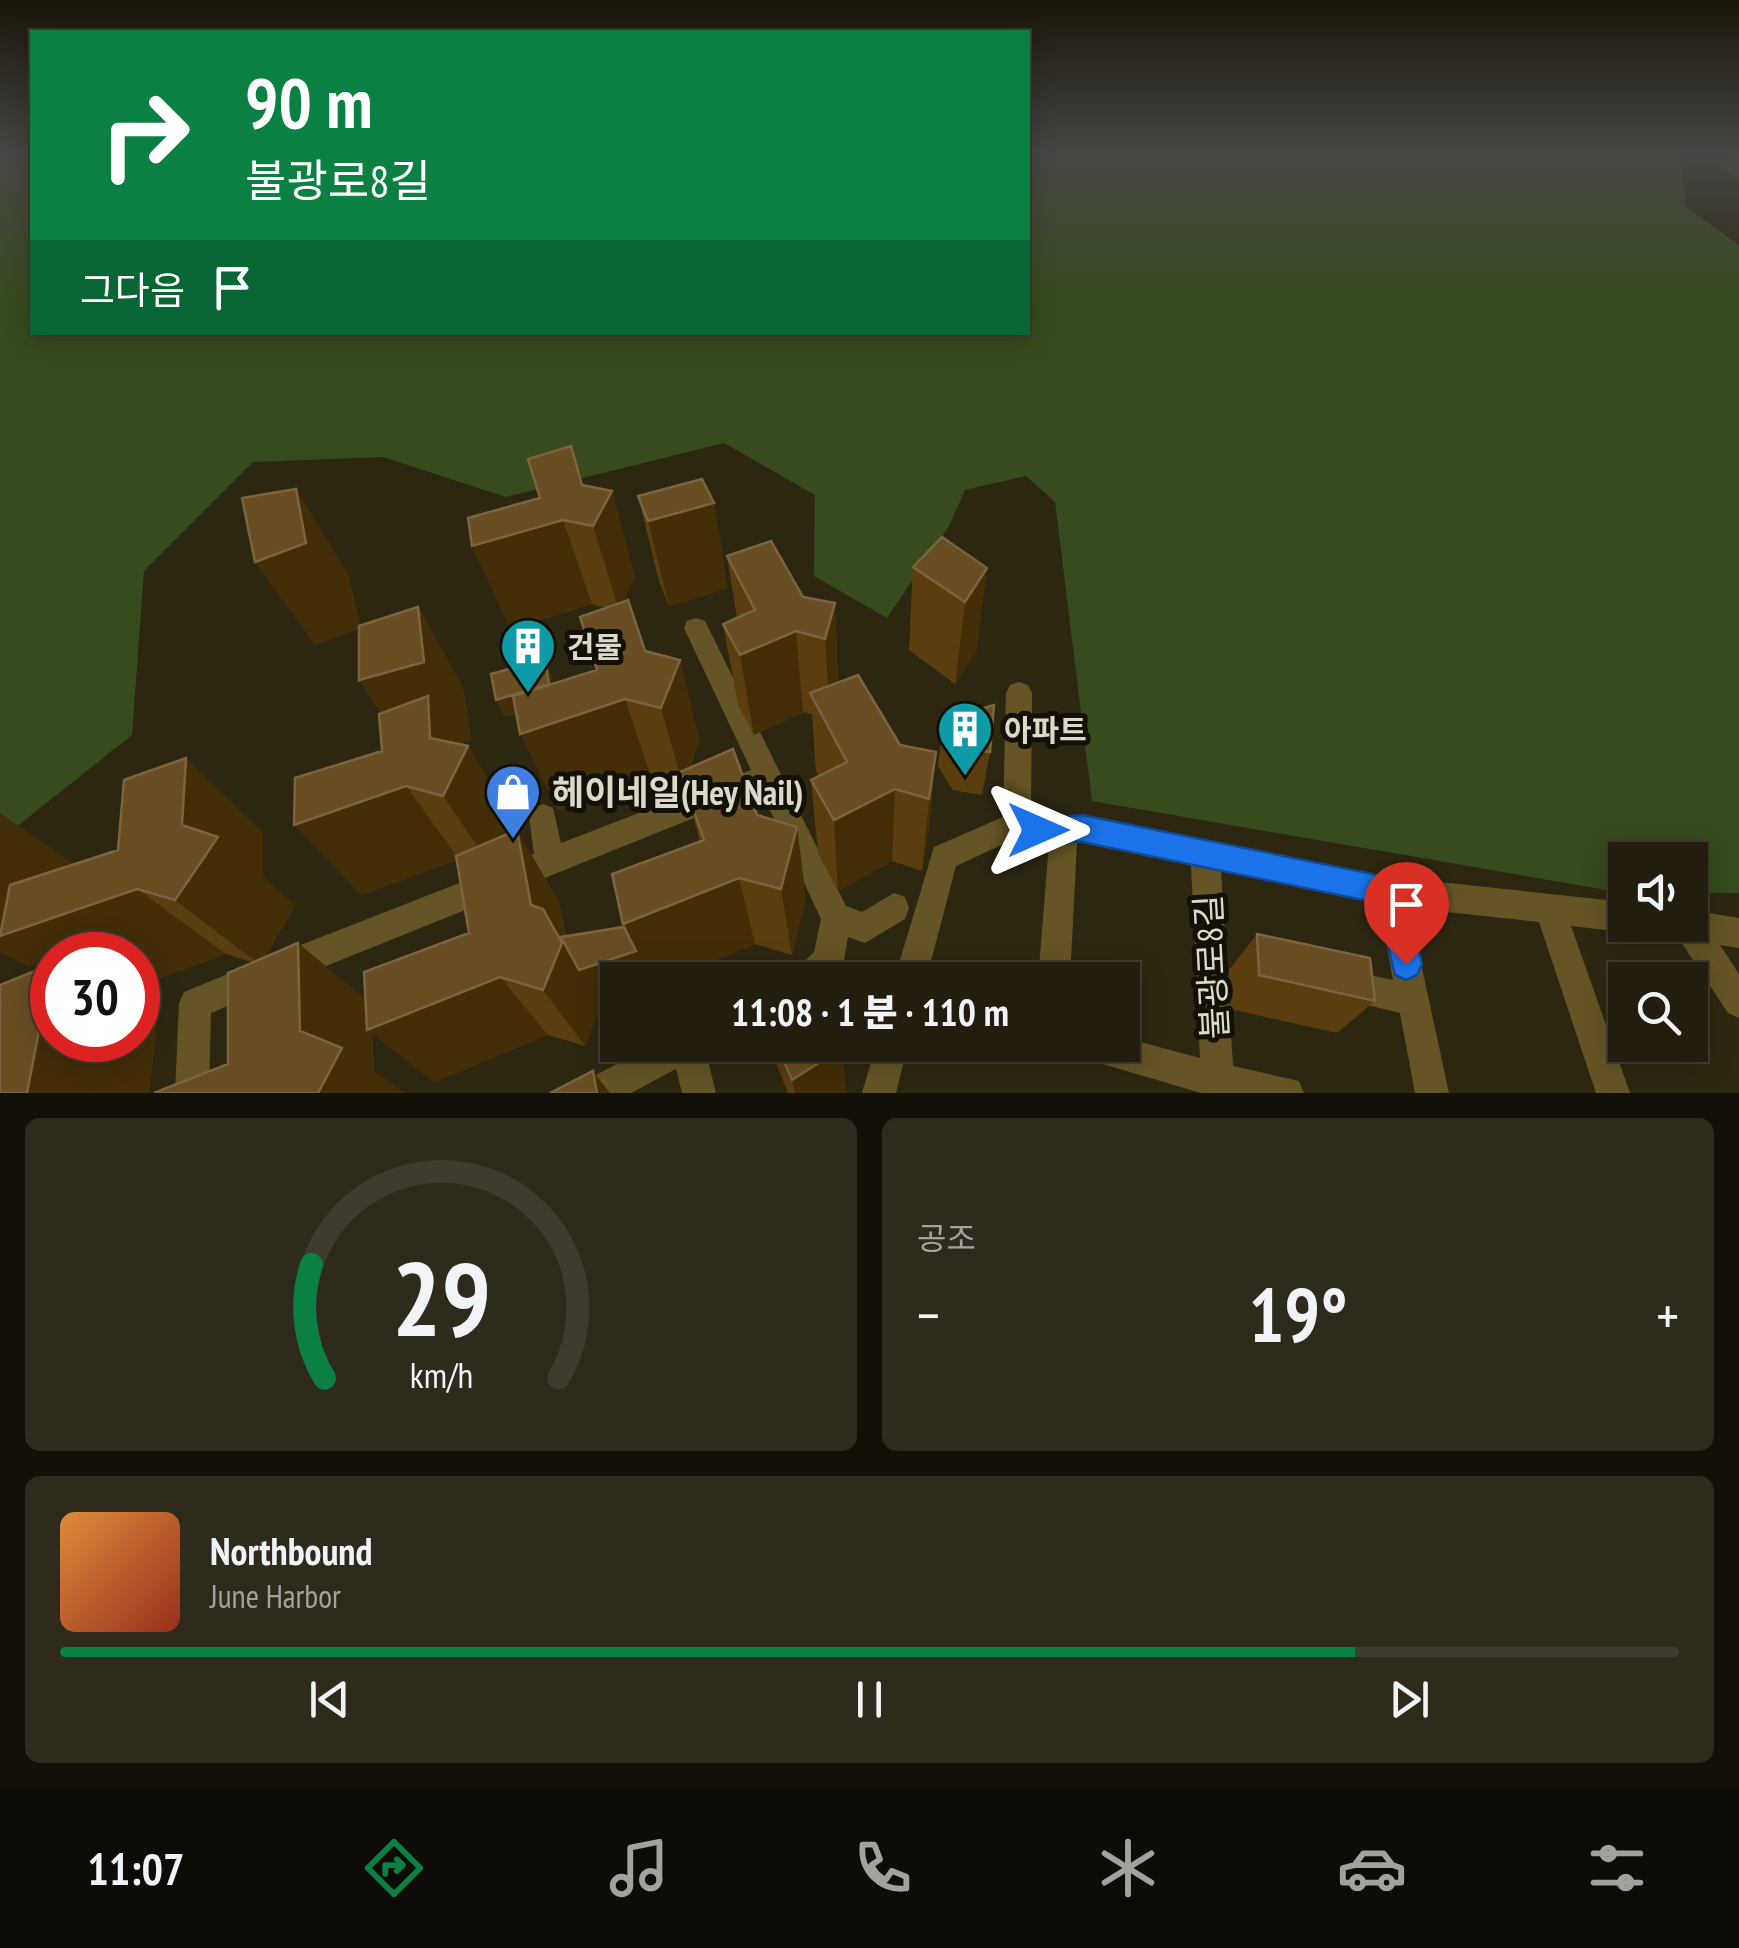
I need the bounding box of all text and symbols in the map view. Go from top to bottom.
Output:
text: 90 m [245,57,373,147]
icon: right [80,70,210,200]
text: 불광로8길 [245,151,431,209]
icon: arrive [205,260,260,315]
text: 그다음 [80,265,185,314]
building icon: 건물 [498,616,558,695]
place label: 건물 [567,627,622,666]
building icon: 아파트 [935,699,995,778]
place label: 아파트 [1004,710,1087,749]
shop icon: 헤이네일(Hey Nail) [483,762,543,841]
place label: 헤이네일(Hey Nail) [552,769,803,815]
position arrow [986,778,1090,882]
map controls [1608,842,1708,1062]
button: sound [1608,842,1708,942]
pin [1364,862,1449,965]
icon: arrive [1379,877,1434,932]
street label: 불광로8길 [1184,894,1238,1040]
speed limit sign: 30 [30,932,160,1062]
button: search [1608,962,1708,1062]
text: 11:08 · 1 분 · 110 m [731,987,1009,1036]
text: 공조 [917,1217,976,1259]
text: 29 [391,1230,491,1365]
text: 19° [1248,1266,1348,1363]
text: − [917,1279,940,1350]
text: + [1656,1279,1679,1350]
text: km/h [409,1352,473,1398]
text: Northbound [210,1526,372,1575]
text: June Harbor [210,1575,341,1617]
icon: previous [302,1672,357,1727]
icon: pause [842,1672,897,1727]
icon: next [1382,1672,1437,1727]
icon: directions [359,1833,429,1903]
icon: music [604,1833,674,1903]
icon: phone [848,1833,918,1903]
icon: climate [1093,1833,1163,1903]
icon: car [1337,1833,1407,1903]
icon: filters [1582,1833,1652,1903]
text: 11:07 [87,1839,185,1897]

